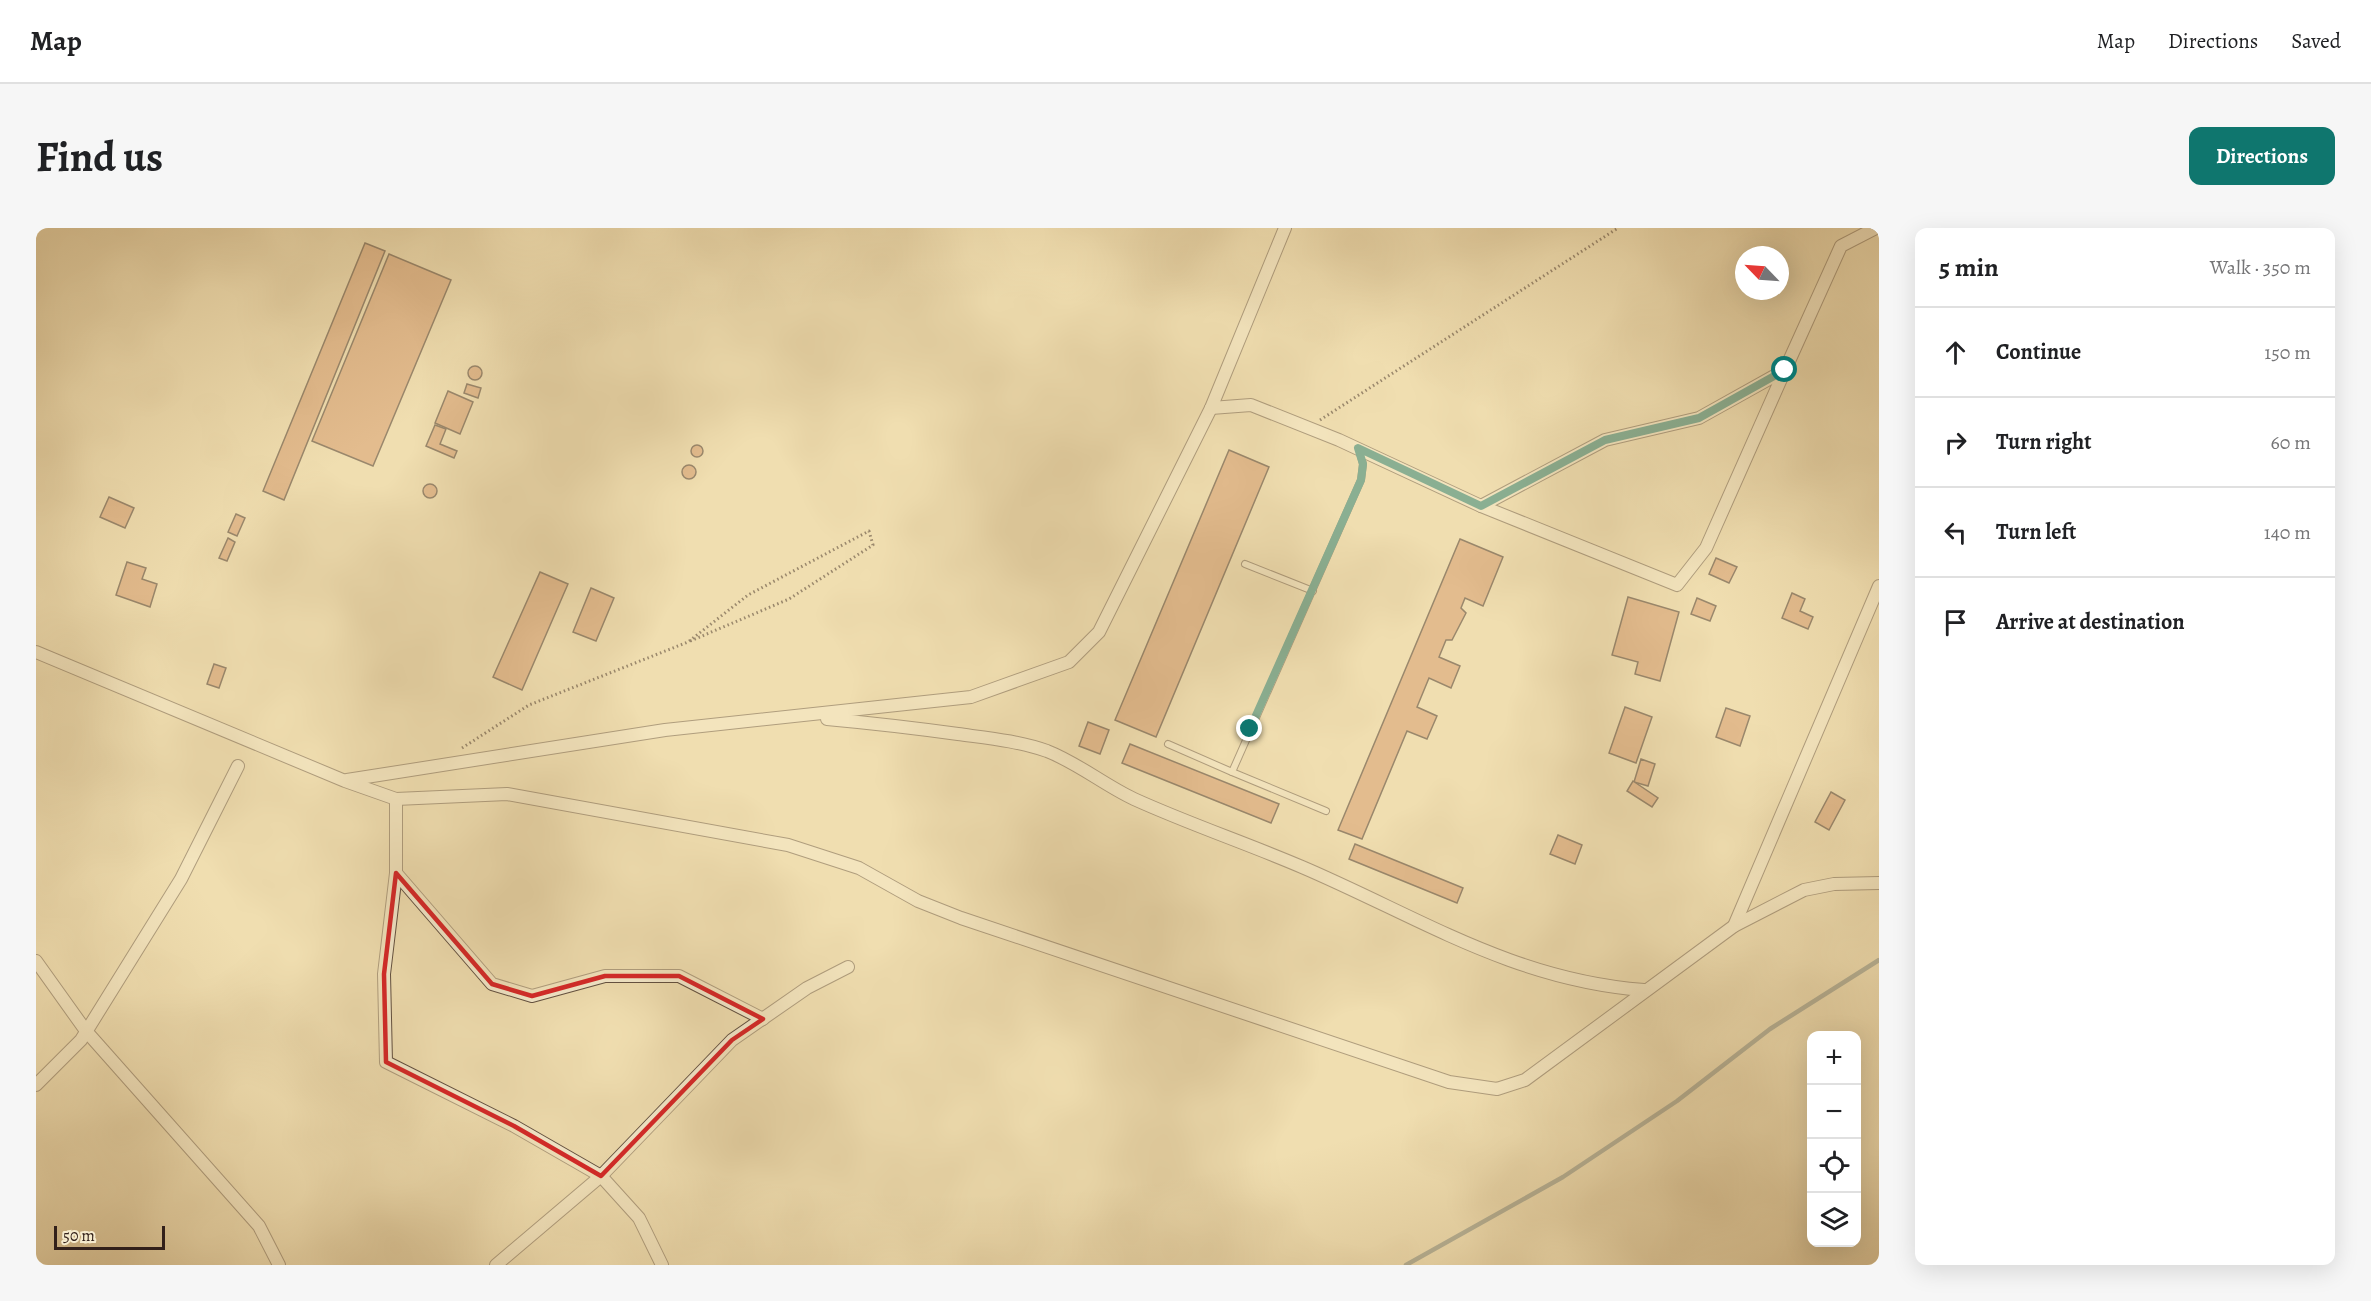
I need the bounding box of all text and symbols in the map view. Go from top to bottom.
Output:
text: Map [30,22,82,60]
text: Map [2097,27,2135,55]
text: Directions [2168,27,2258,55]
text: Saved [2291,27,2341,55]
button: Directions [2189,127,2335,185]
text: Find us [36,128,163,185]
north arrow [1735,246,1789,300]
text: 5 min [1939,250,1999,285]
text: Walk · 350 m [2210,254,2311,281]
icon: ahead [1939,336,1972,369]
text: Continue [1996,337,2081,367]
text: 150 m [2264,339,2311,366]
route start [1771,356,1797,382]
icon: right [1939,426,1972,459]
text: Turn right [1996,427,2092,457]
text: 60 m [2271,429,2311,456]
icon: left [1939,516,1972,549]
text: Turn left [1996,517,2076,547]
text: 140 m [2264,519,2311,546]
icon: arrive [1939,606,1972,639]
text: Arrive at destination [1996,607,2185,637]
route end [1236,715,1262,741]
map controls [1807,1031,1861,1247]
button: + [1807,1031,1861,1085]
button: − [1807,1085,1861,1139]
button: locate [1807,1139,1861,1193]
button: layers [1807,1193,1861,1247]
scale bar [54,1223,165,1250]
text: 50 m [63,1225,95,1247]

